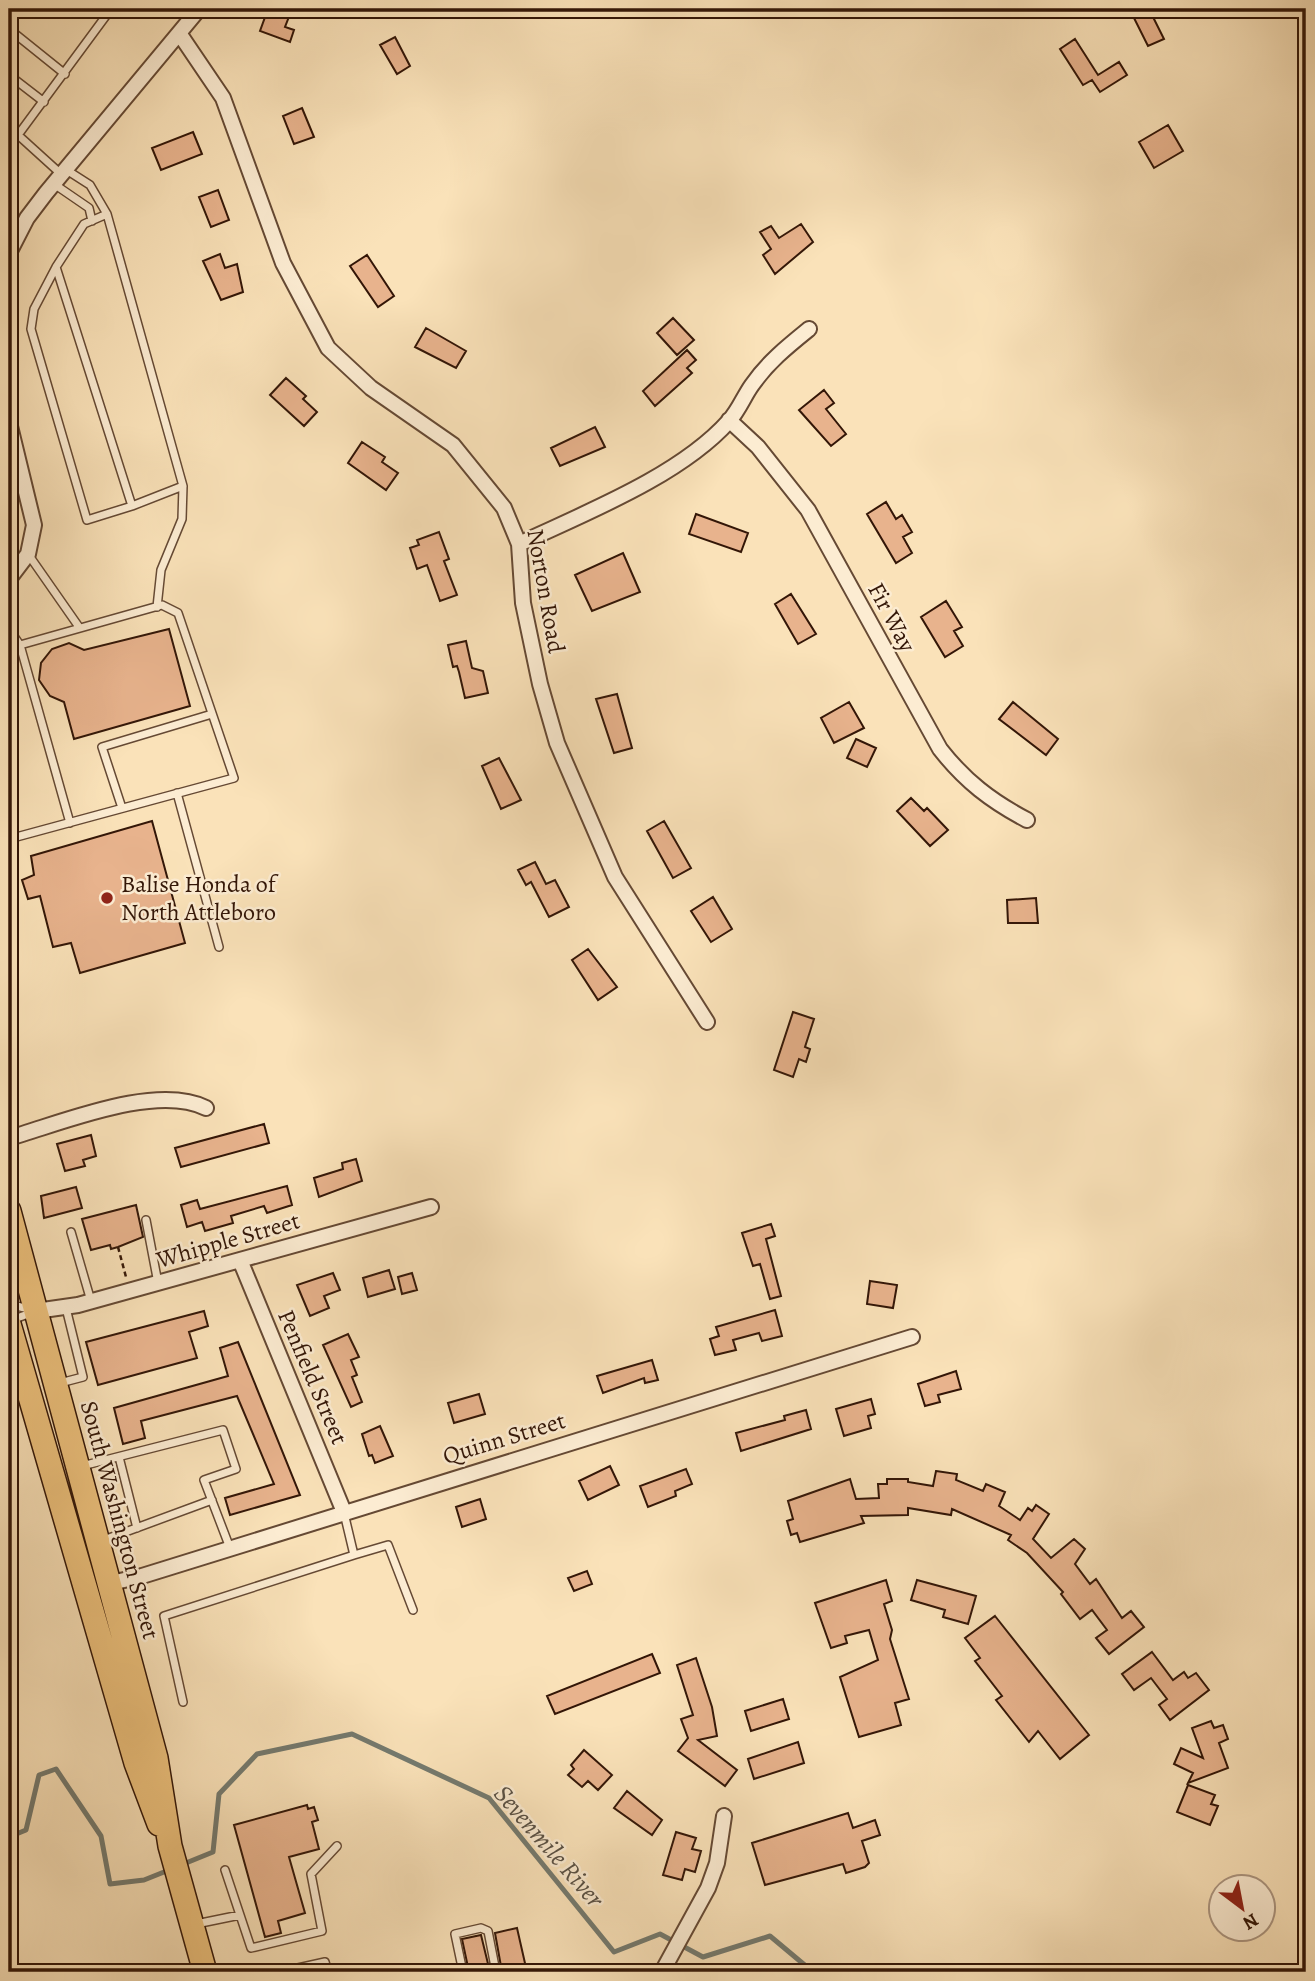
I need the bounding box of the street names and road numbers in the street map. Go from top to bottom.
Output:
street label: Norton Road [519,526,573,656]
street label: Fir Way [860,577,924,658]
street label: Whipple Street [152,1204,303,1276]
street label: Penfield Street [270,1305,356,1449]
street label: South Washington Street [73,1397,167,1643]
street label: Quinn Street [439,1404,569,1472]

